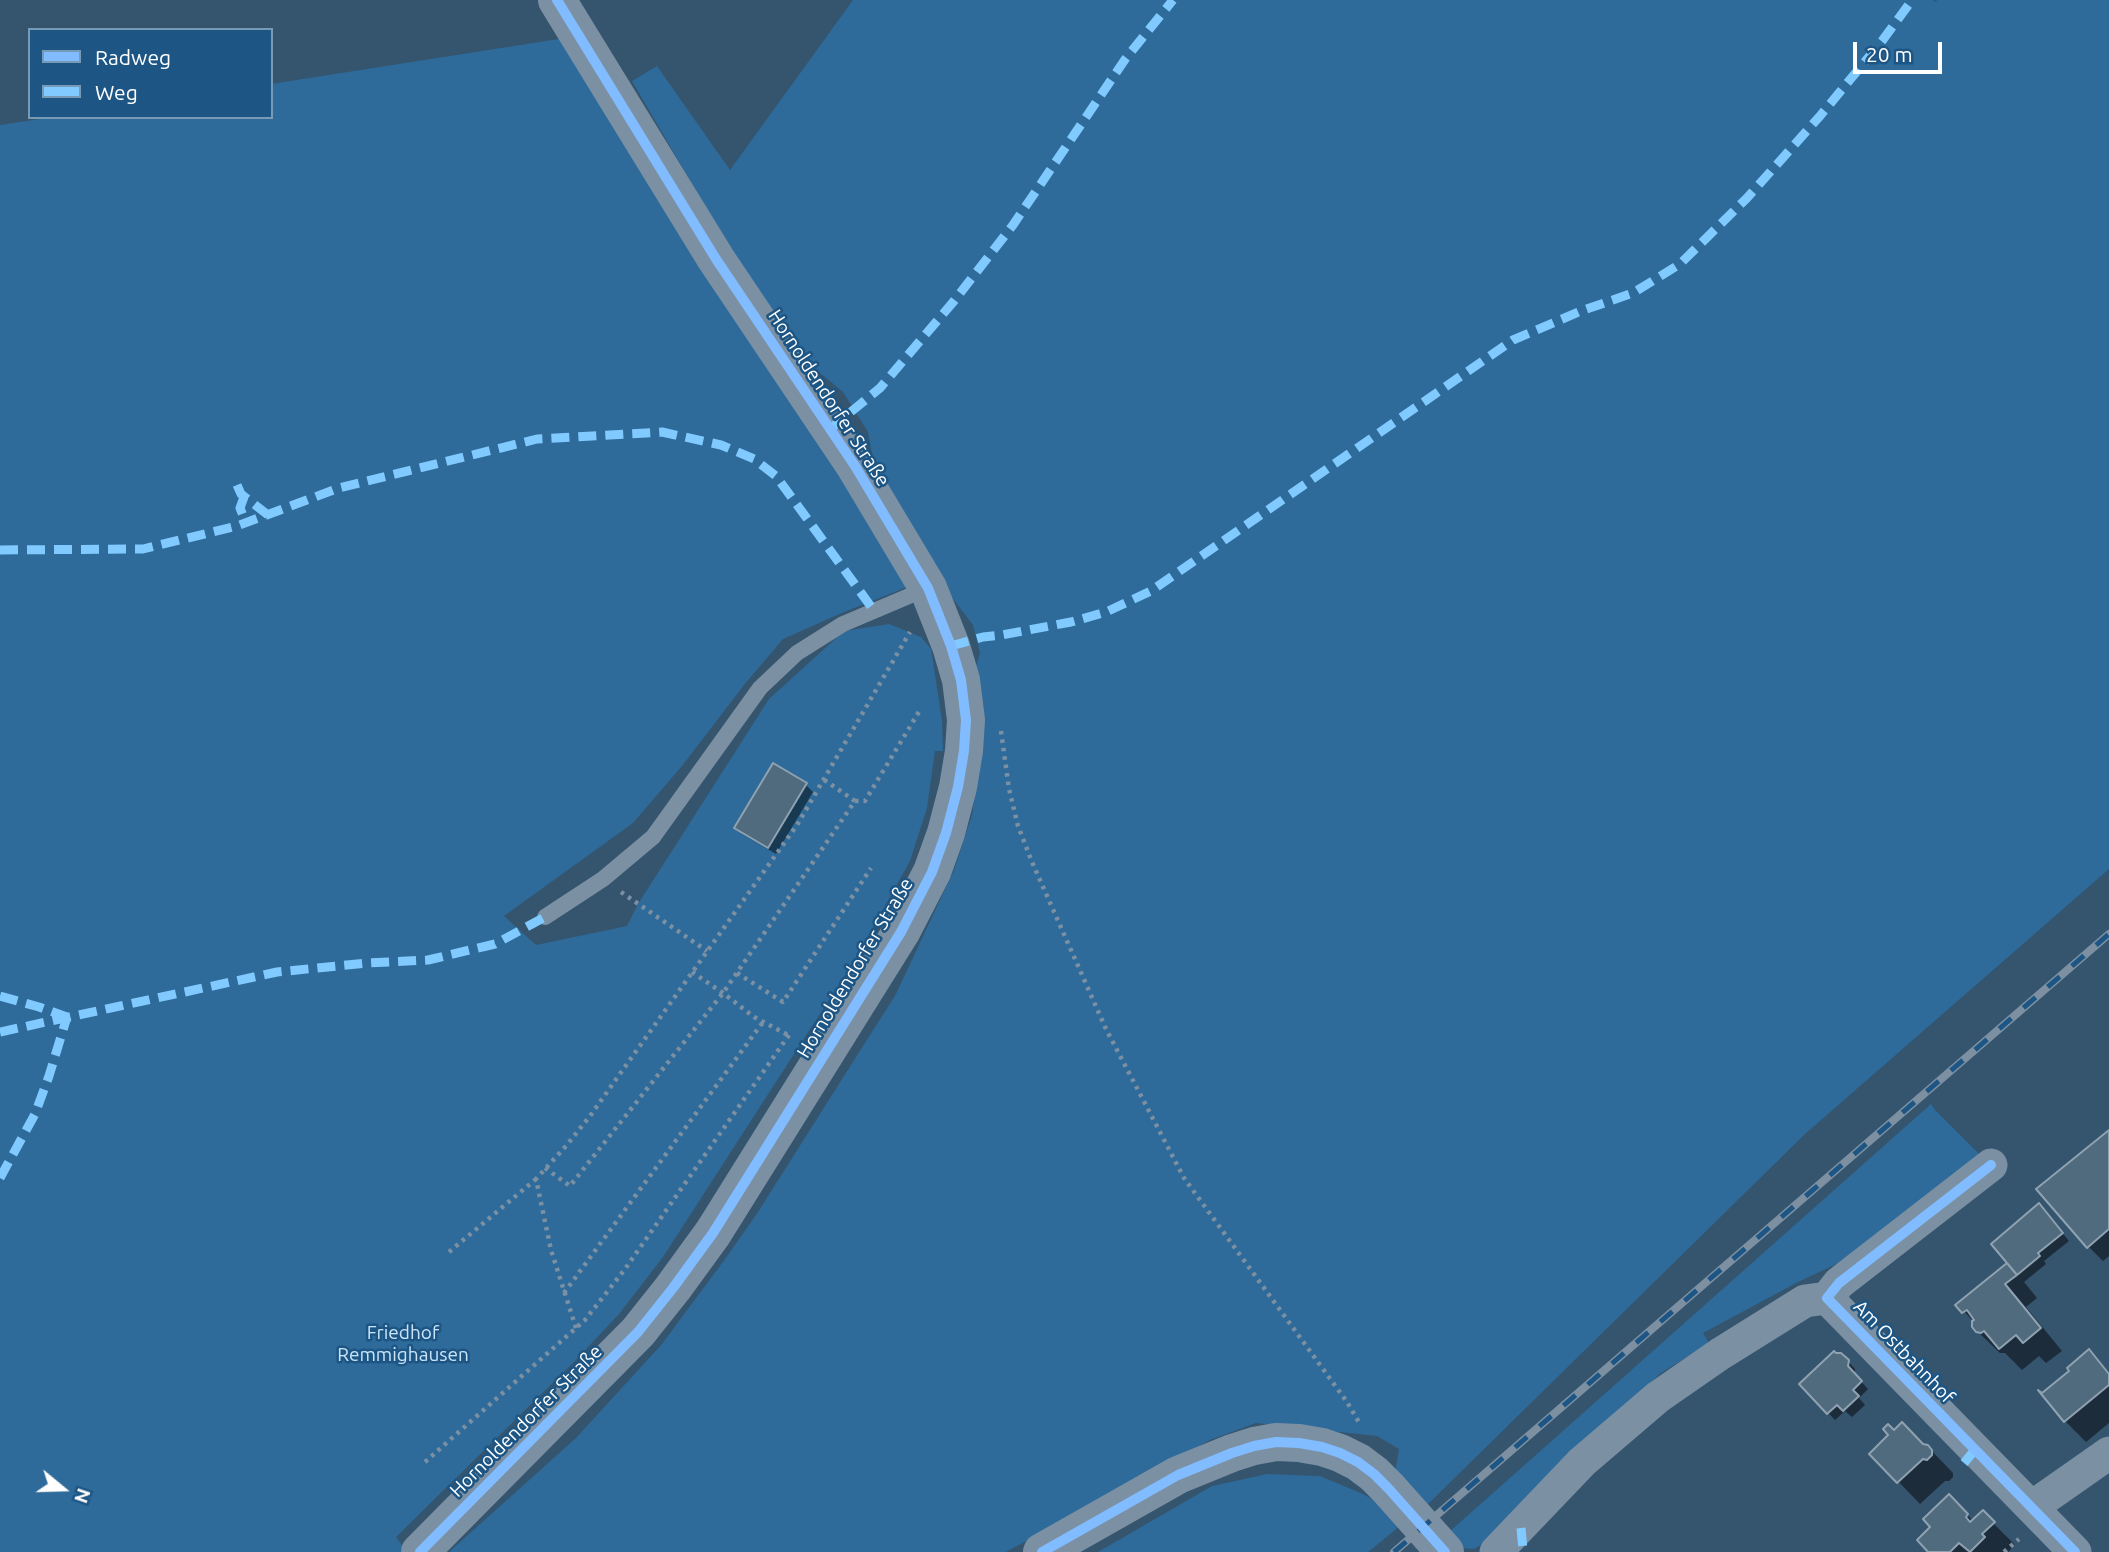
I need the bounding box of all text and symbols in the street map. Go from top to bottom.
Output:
legend [28,28,273,119]
scale bar [1857,28,1946,72]
text: 20 m [1866,42,1913,66]
text: Radweg [95,45,171,69]
text: Weg [95,80,138,104]
street label: Hornoldendorfer Straße [763,305,895,491]
street label: Hornoldendorfer Straße [792,874,918,1062]
street label: Am Ostbahnhof [1849,1295,1959,1409]
park label: Friedhof Remmighausen [337,1322,469,1366]
street label: Hornoldendorfer Straße [445,1340,607,1502]
north arrow [28,1454,98,1524]
text: N [70,1486,96,1506]

